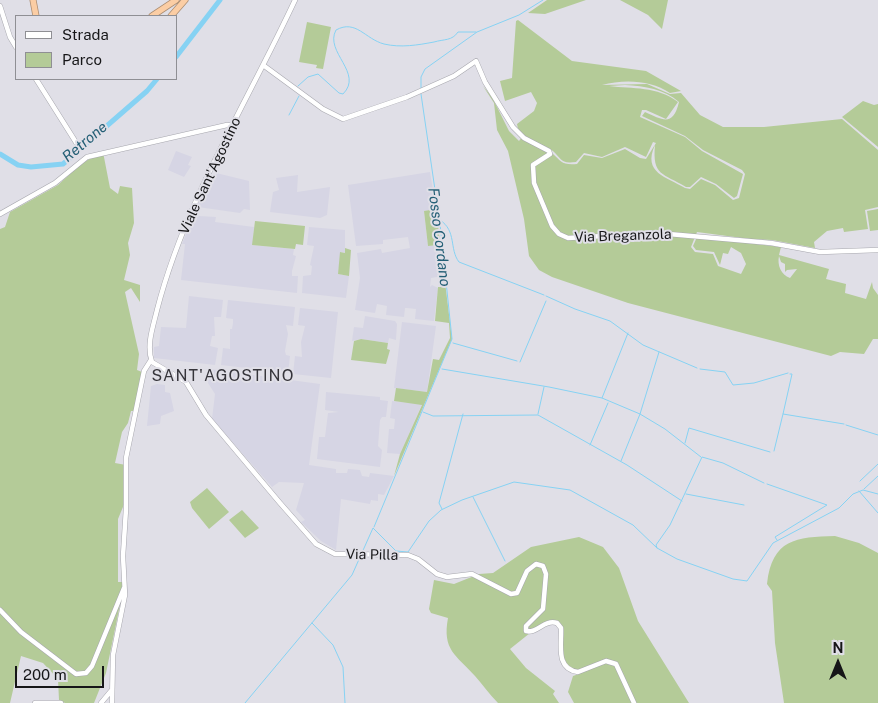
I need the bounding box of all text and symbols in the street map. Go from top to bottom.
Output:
legend [15,15,178,80]
text: Strada [62,26,109,43]
text: Parco [62,51,102,68]
street label: Viale Sant'Agostino [175,115,245,237]
water label: Retrone [59,118,111,166]
water label: Fosso Cordano [424,186,454,288]
street label: Via Breganzola [574,226,672,246]
district label: SANT'AGOSTINO [150,366,296,386]
street label: Via Pilla [346,546,398,564]
north arrow [813,638,863,688]
text: N [833,640,843,656]
scale bar [18,656,106,688]
text: 200 m [23,666,67,683]

